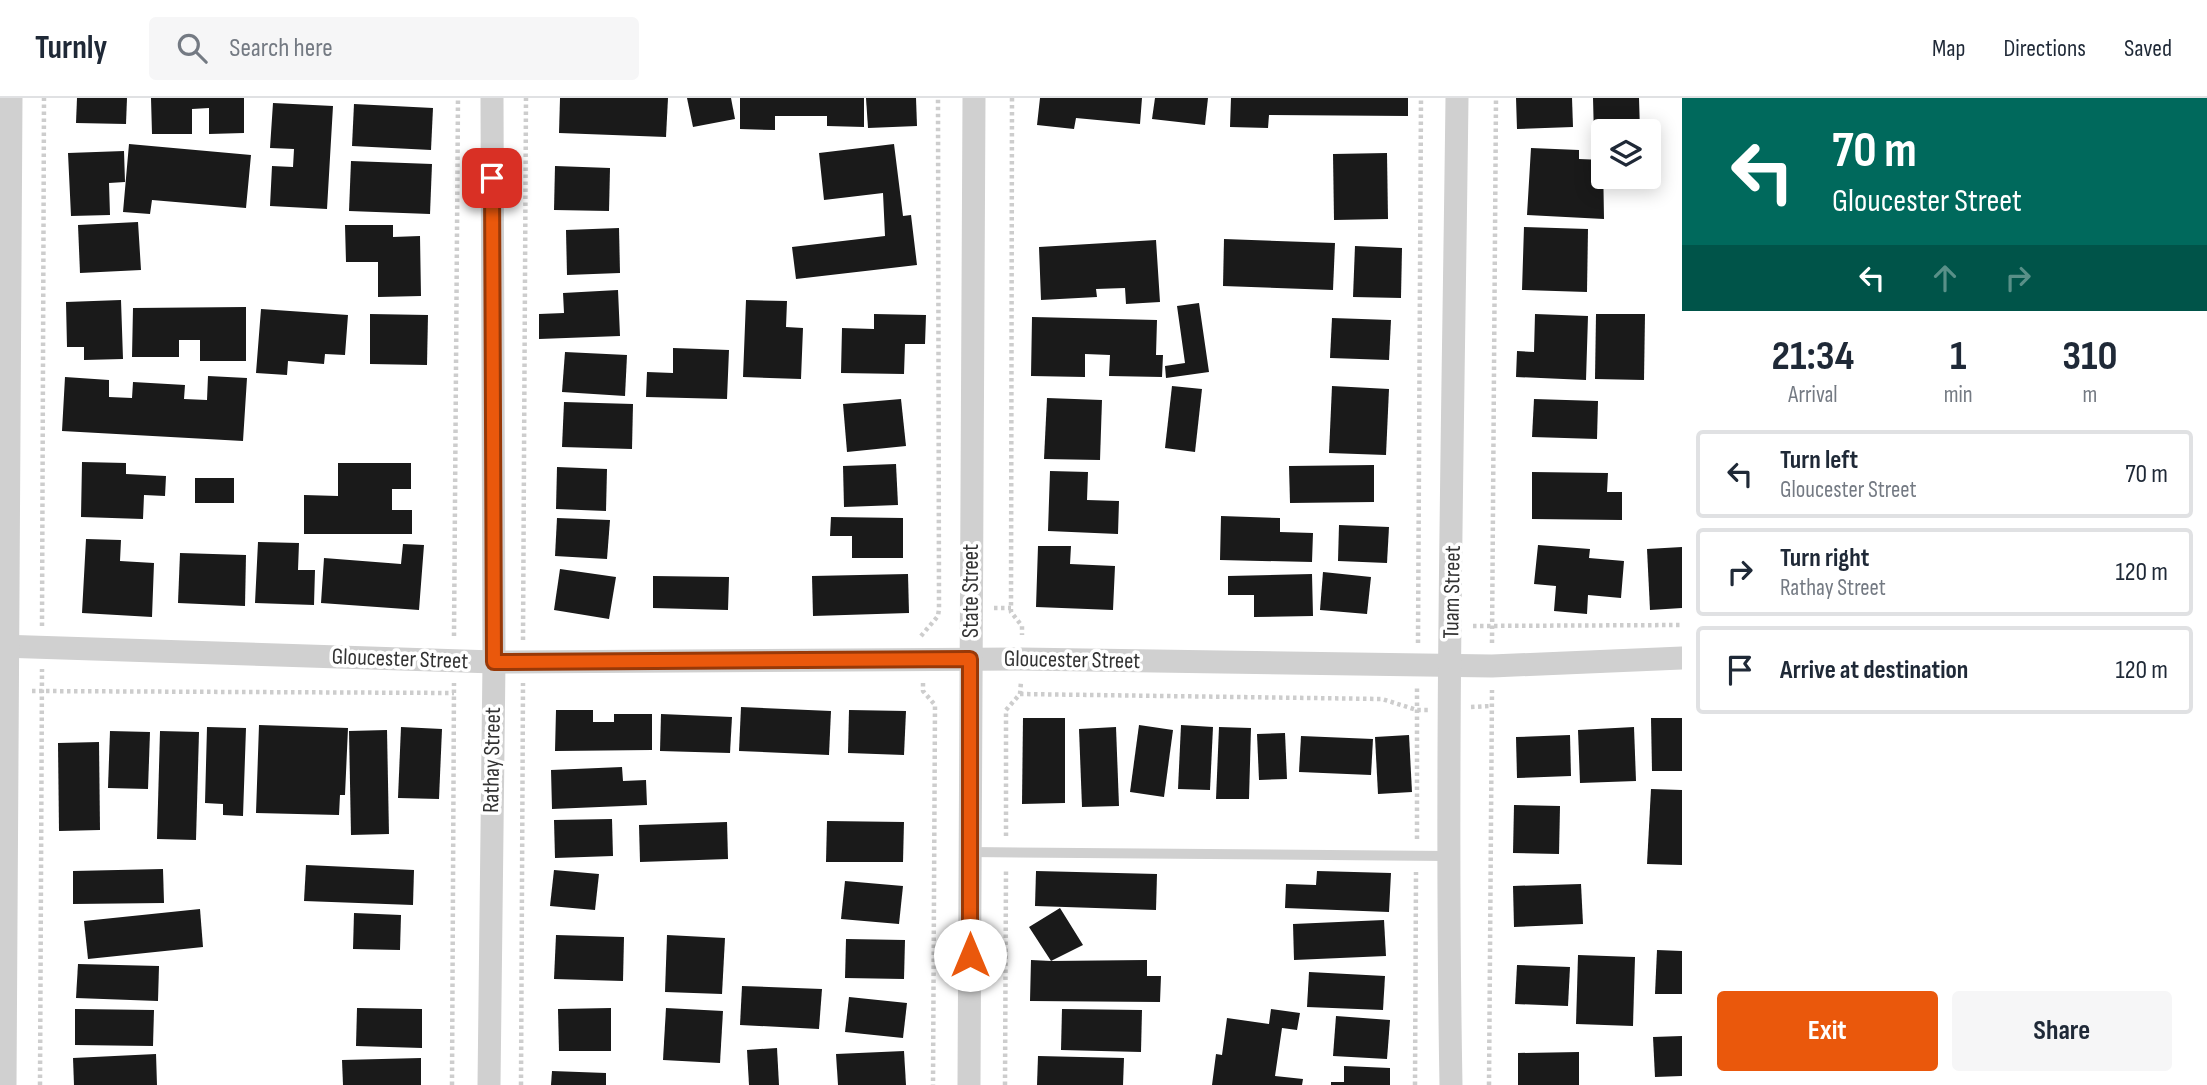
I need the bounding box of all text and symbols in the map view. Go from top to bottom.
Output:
search box [149,17,639,80]
text: Turnly [35,28,107,68]
icon: search [173,29,211,67]
text: Search here [229,33,333,64]
text: Map [1932,34,1965,63]
text: Directions [2003,34,2086,63]
text: Saved [2124,34,2172,63]
map controls [1591,119,1661,189]
button: layers [1591,119,1661,189]
text: 70 m [1832,122,1917,181]
icon: left [1717,126,1808,217]
pin [462,148,522,208]
icon: arrive [473,159,511,197]
text: Gloucester Street [1832,182,2022,221]
icon: left [1853,259,1891,297]
icon: ahead [1926,259,1964,297]
icon: right [1999,259,2037,297]
text: 21:34 [1772,331,1854,382]
text: 1 [1950,331,1966,382]
text: 310 [2062,331,2117,382]
text: Arrival [1788,381,1838,409]
text: min [1944,381,1973,409]
text: m [2082,381,2097,409]
text: Turn left [1780,445,1858,476]
icon: left [1721,455,1759,493]
text: 70 m [2125,459,2168,490]
text: Gloucester Street [1780,476,1916,504]
text: Turn right [1780,543,1869,574]
street label: State Street [957,544,985,638]
street label: Tuam Street [1437,545,1467,639]
icon: right [1721,553,1759,591]
text: 120 m [2115,557,2168,588]
text: Rathay Street [1780,574,1886,602]
street label: Gloucester Street [331,643,469,675]
street label: Gloucester Street [1004,645,1140,675]
icon: arrive [1721,651,1759,689]
text: Arrive at destination [1780,655,1968,686]
text: 120 m [2115,655,2168,686]
street label: Rathay Street [477,707,507,813]
position arrow [933,918,1007,992]
button: Exit [1717,991,1938,1071]
button: Share [1952,991,2172,1071]

